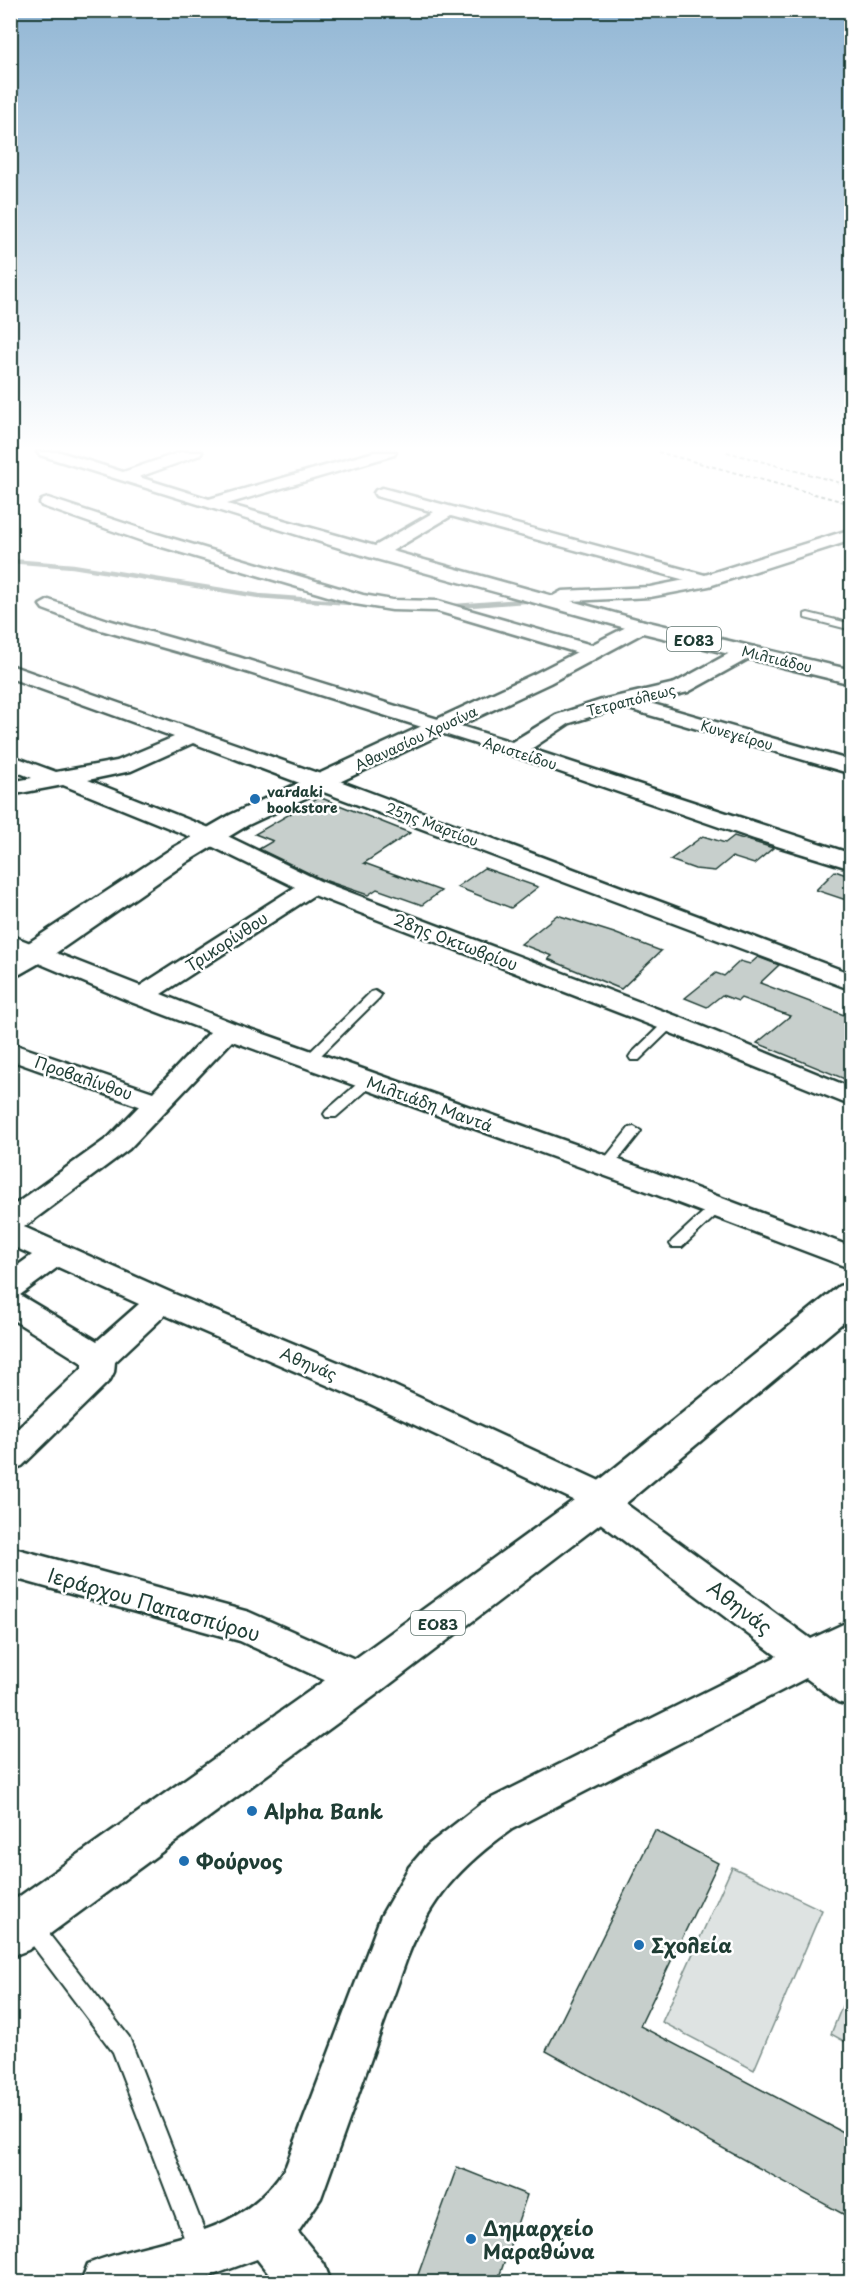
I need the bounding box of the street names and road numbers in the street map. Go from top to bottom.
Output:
road number: ΕΟ83 [667,627,721,651]
street label: Μιλτιάδου [740,640,814,678]
street label: Τετραπόλεως [584,679,678,721]
street label: Αθανασίου Χρυσίνα [351,700,481,776]
street label: Κυνεγείρου [698,715,776,755]
street label: Αριστείδου [480,731,560,775]
street label: 25ης Μαρτίου [383,797,481,851]
street label: Τρικορίνθου [180,905,272,977]
street label: 28ης Οκτωβρίου [390,906,522,976]
street label: Προβαλίνθου [32,1049,136,1105]
street label: Μιλτιάδη Μαντά [364,1069,497,1137]
street label: Αθηνάς [277,1340,341,1386]
street label: Ιεράρχου Παπασπύρου [44,1559,264,1649]
street label: Αθηνάς [701,1573,779,1641]
road number: ΕΟ83 [411,1611,465,1635]

